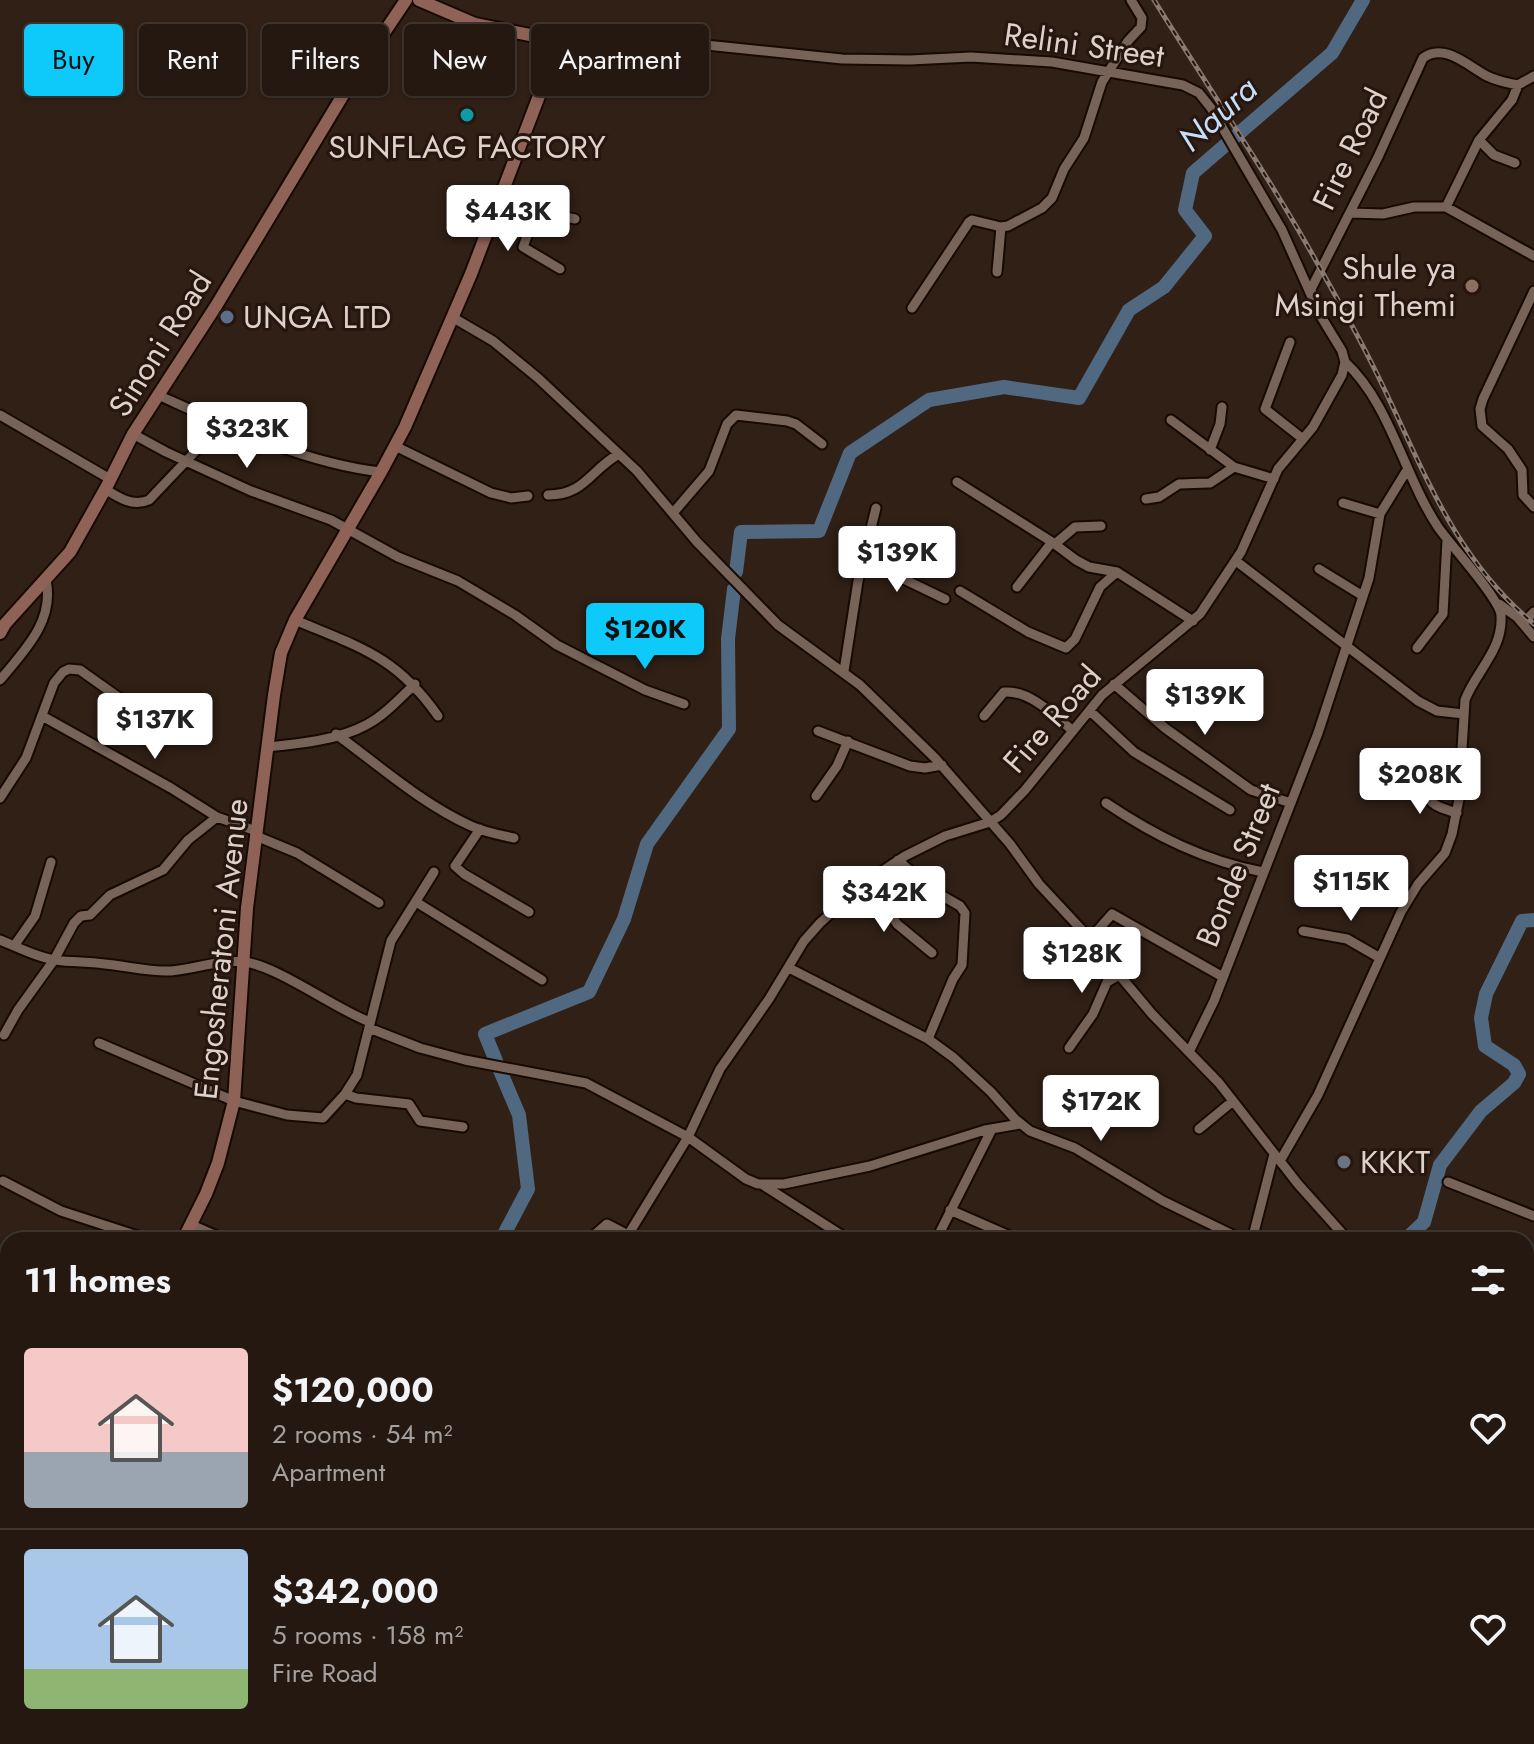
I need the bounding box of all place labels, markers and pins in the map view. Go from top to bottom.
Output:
marker: SUNFLAG FACTORY [458,106,476,124]
place label: SUNFLAG FACTORY [328,124,606,170]
pin: $443K [452,185,564,253]
place label: Shule ya Msingi Themi [1274,245,1456,328]
marker: Shule ya Msingi Themi [1463,277,1481,295]
place label: UNGA LTD [243,294,391,340]
marker: UNGA LTD [218,308,236,326]
pin: $323K [191,402,303,470]
pin: $139K [841,526,953,594]
pin: $120K [589,603,701,671]
pin: $139K [1149,669,1261,737]
pin: $137K [99,693,211,761]
pin: $208K [1364,748,1476,816]
pin: $115K [1295,855,1407,923]
pin: $342K [828,866,940,934]
pin: $128K [1026,927,1138,995]
pin: $172K [1045,1075,1157,1143]
place label: KKKT [1360,1139,1430,1185]
marker: KKKT [1335,1153,1353,1171]

